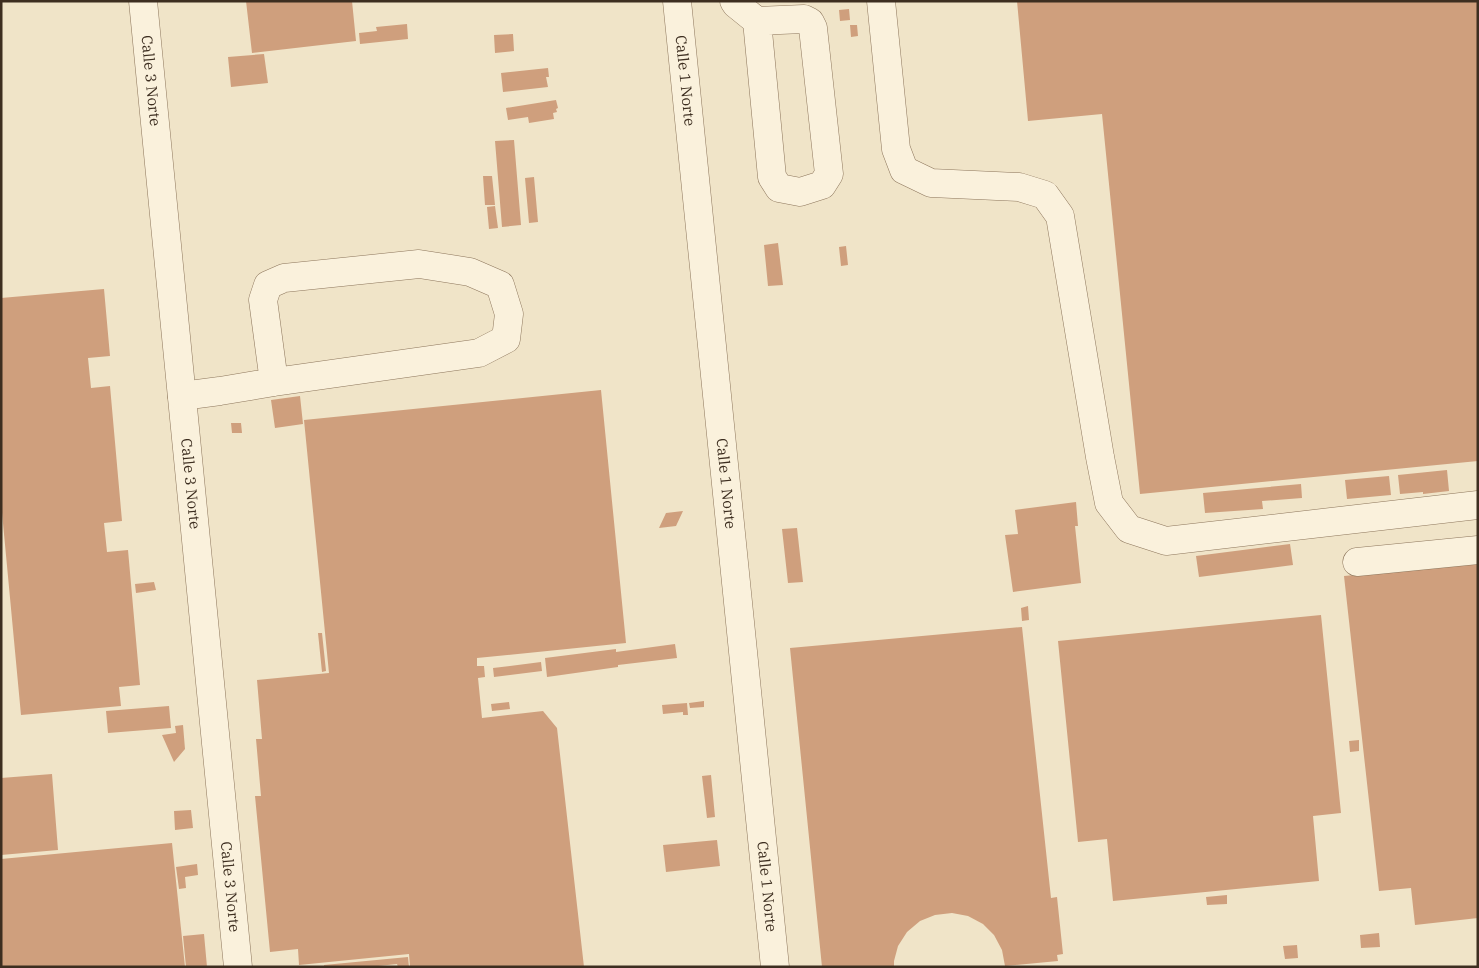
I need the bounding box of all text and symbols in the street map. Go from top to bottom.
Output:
street label: Calle 3 Norte [137,34,165,127]
street label: Calle 1 Norte [672,34,700,127]
street label: Calle 3 Norte [177,437,205,530]
street label: Calle 1 Norte [712,437,740,530]
street label: Calle 3 Norte [217,840,245,933]
street label: Calle 1 Norte [753,840,781,933]

